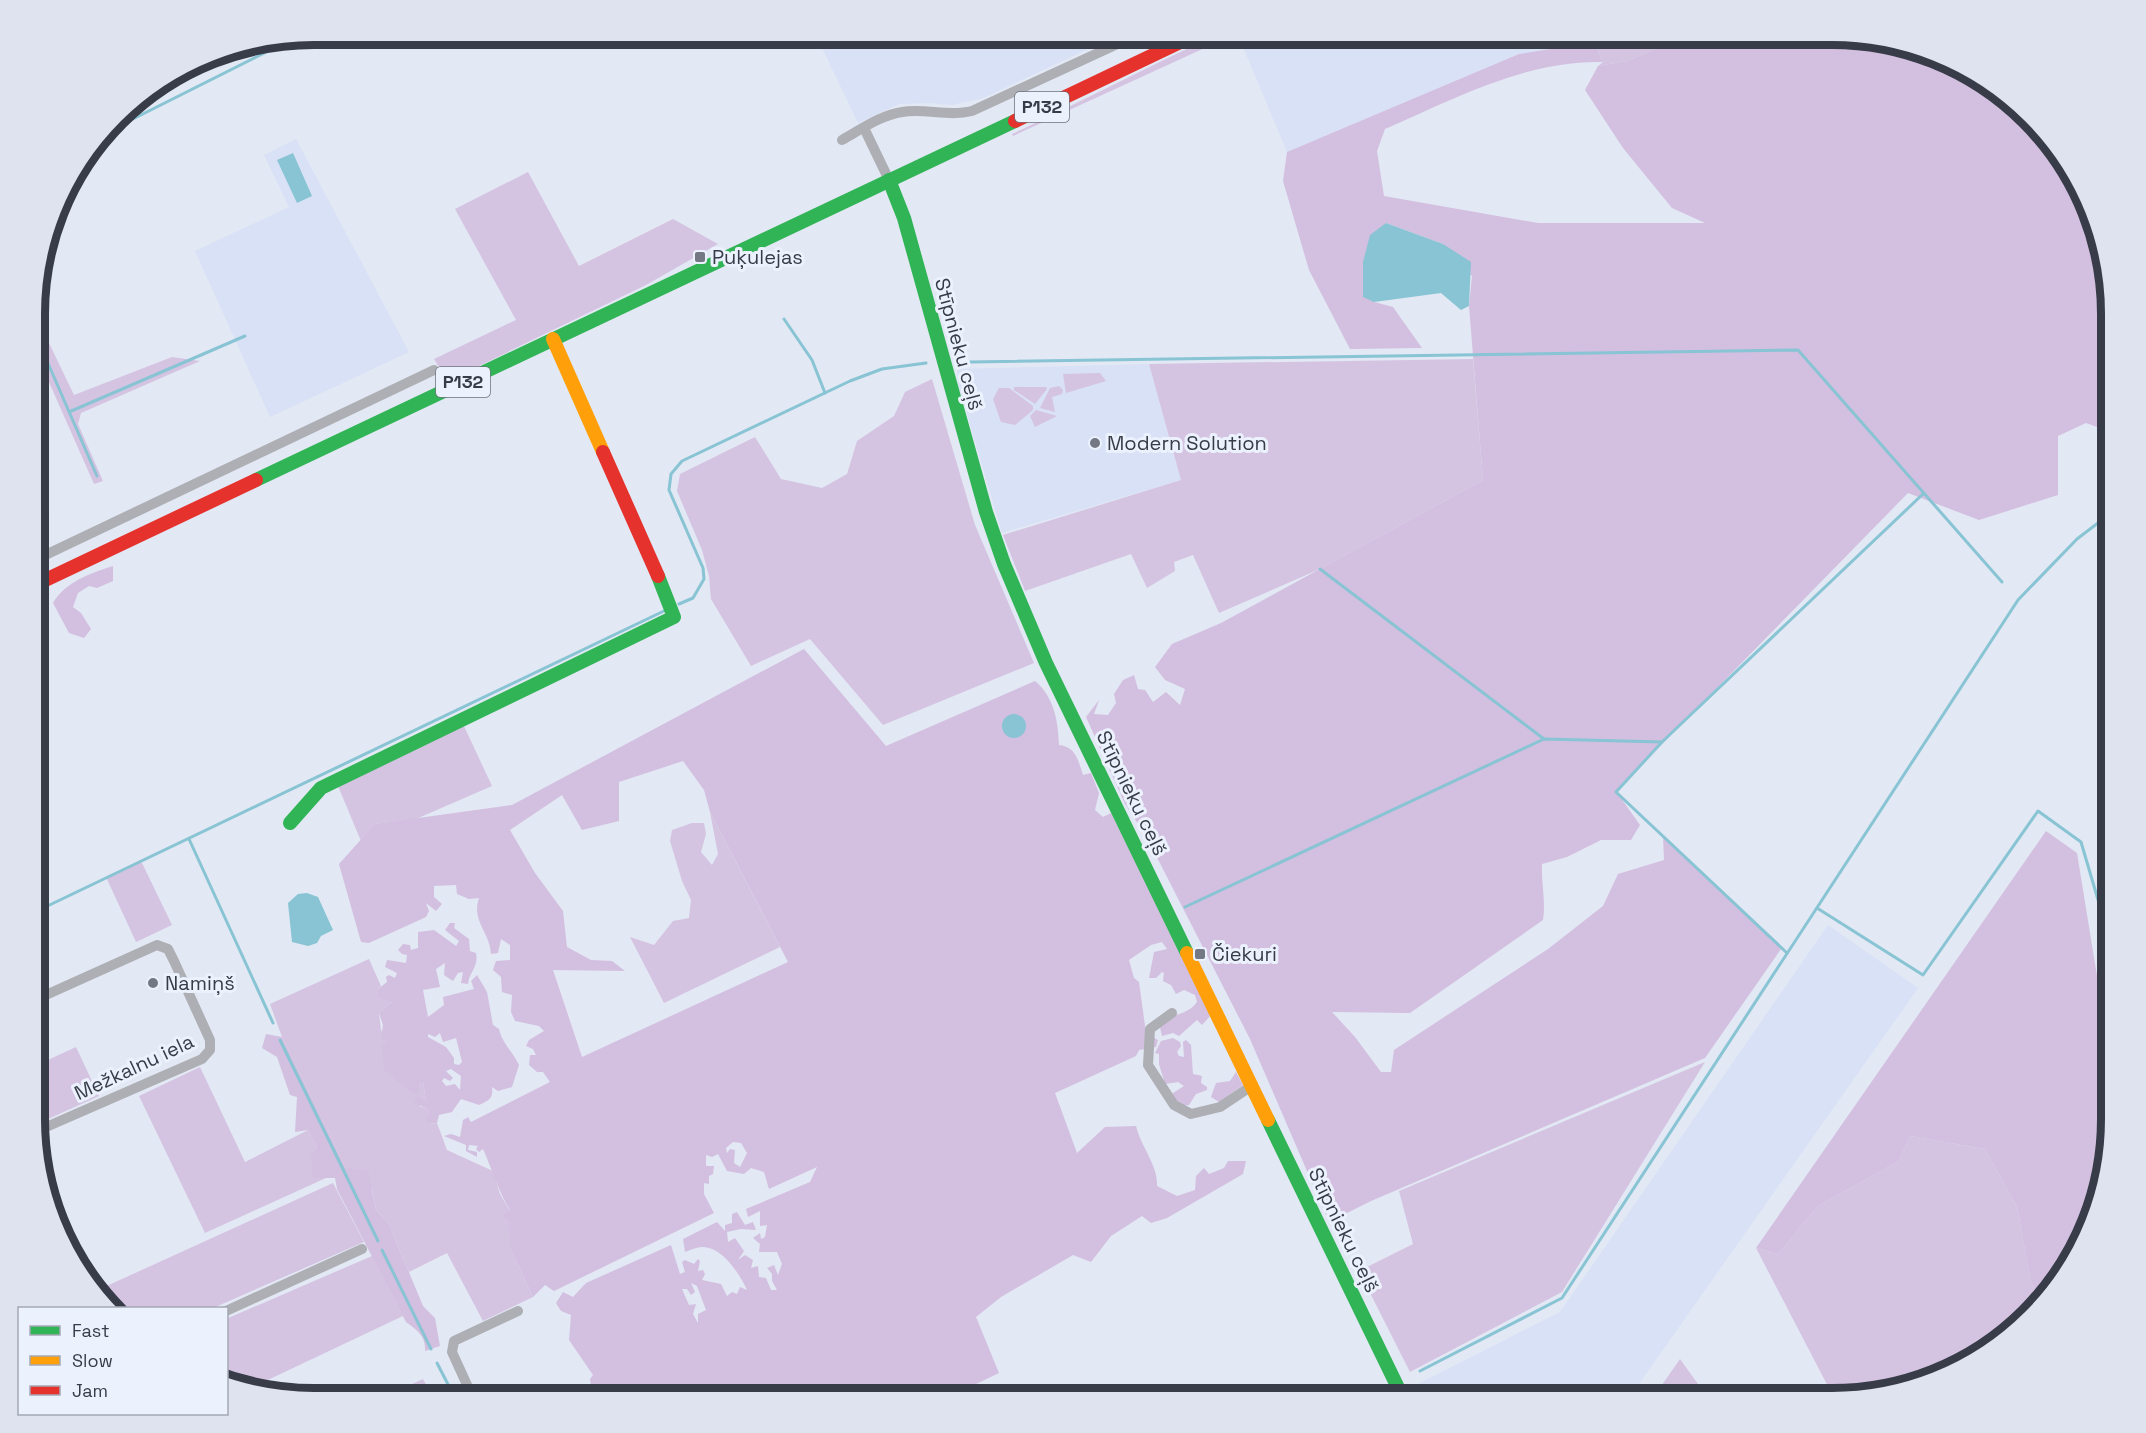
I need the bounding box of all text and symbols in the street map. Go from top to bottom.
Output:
road number: P132 [1015,92,1069,122]
place label: Puķulejas [712,244,803,270]
marker: Puķulejas [693,250,707,264]
street label: Stīpnieku ceļš [929,275,989,413]
road number: P132 [436,367,490,397]
place label: Modern Solution [1107,430,1267,456]
marker: Modern Solution [1088,436,1102,450]
street label: Stīpnieku ceļš [1091,726,1173,860]
place label: Čiekuri [1212,941,1277,967]
marker: Čiekuri [1193,947,1207,961]
place label: Namiņš [165,970,235,996]
marker: Namiņš [146,976,160,990]
street label: Mežkalnu iela [70,1028,198,1106]
street label: Stīpnieku ceļš [1303,1163,1385,1297]
legend [18,1307,228,1415]
text: Fast [72,1319,109,1342]
text: Slow [72,1349,113,1372]
text: Jam [72,1379,108,1402]

